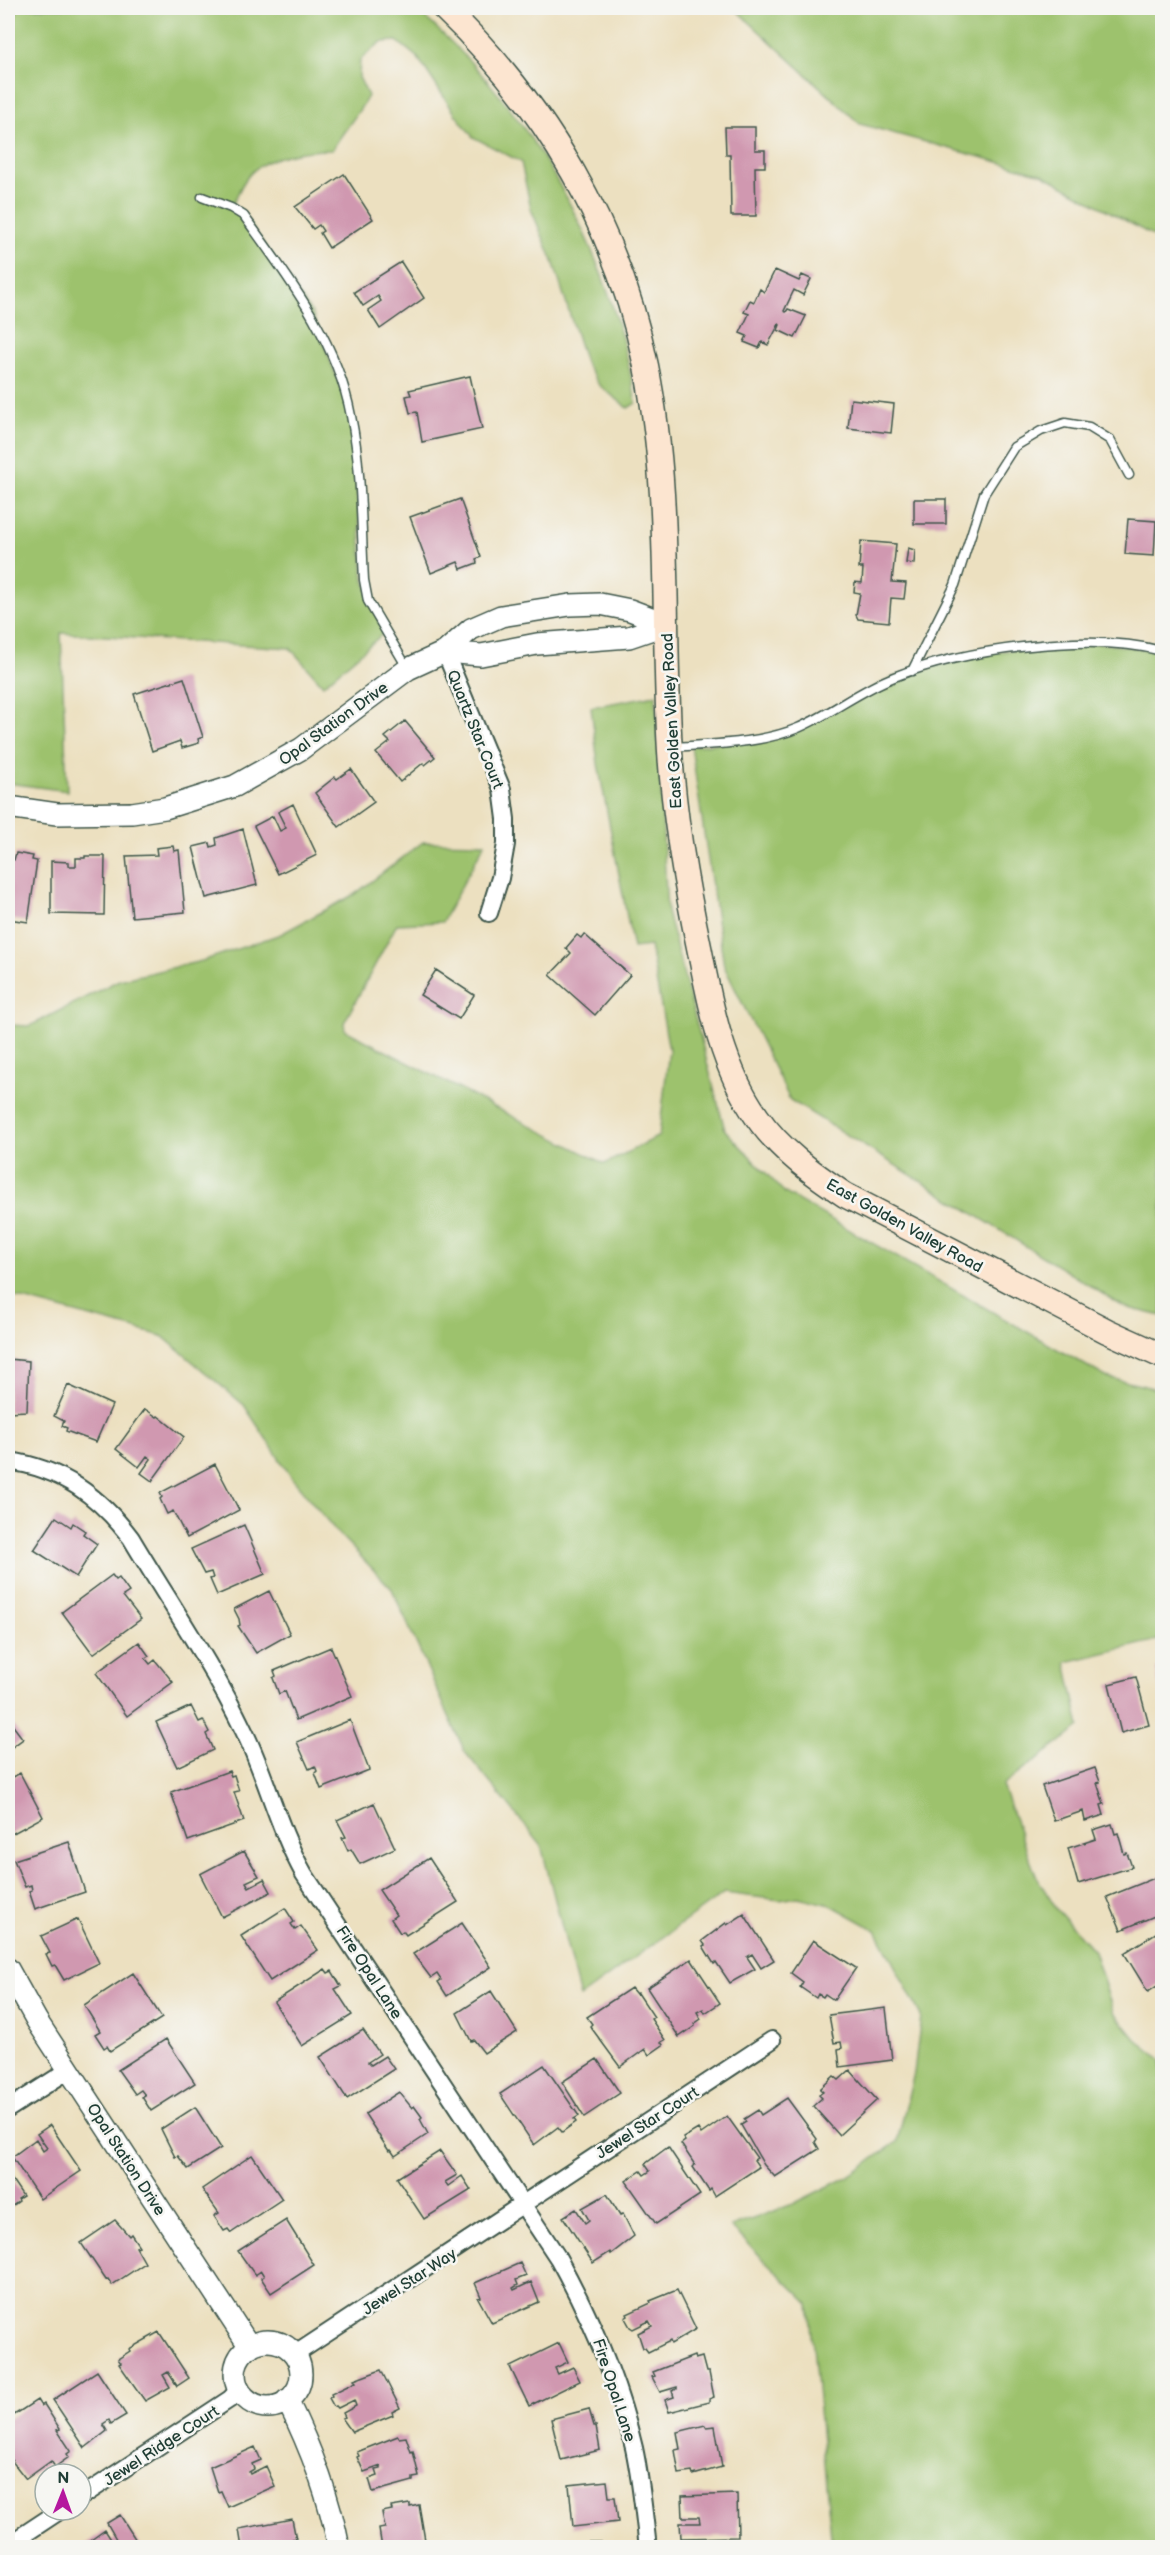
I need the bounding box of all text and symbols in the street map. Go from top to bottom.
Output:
street label: East Golden Valley Road [658,633,687,809]
street label: Quartz Star Court [442,667,507,792]
street label: Opal Station Drive [276,678,392,770]
street label: East Golden Valley Road [823,1175,986,1277]
street label: Fire Opal Lane [332,1923,406,2023]
street label: Jewel Star Court [593,2083,703,2164]
street label: Opal Station Drive [82,2100,169,2220]
street label: Jewel Star Way [359,2245,461,2320]
street label: Fire Opal Lane [588,2337,639,2445]
street label: Jewel Ridge Court [101,2402,223,2490]
north arrow [33,2462,93,2522]
text: N [57,2469,69,2488]

